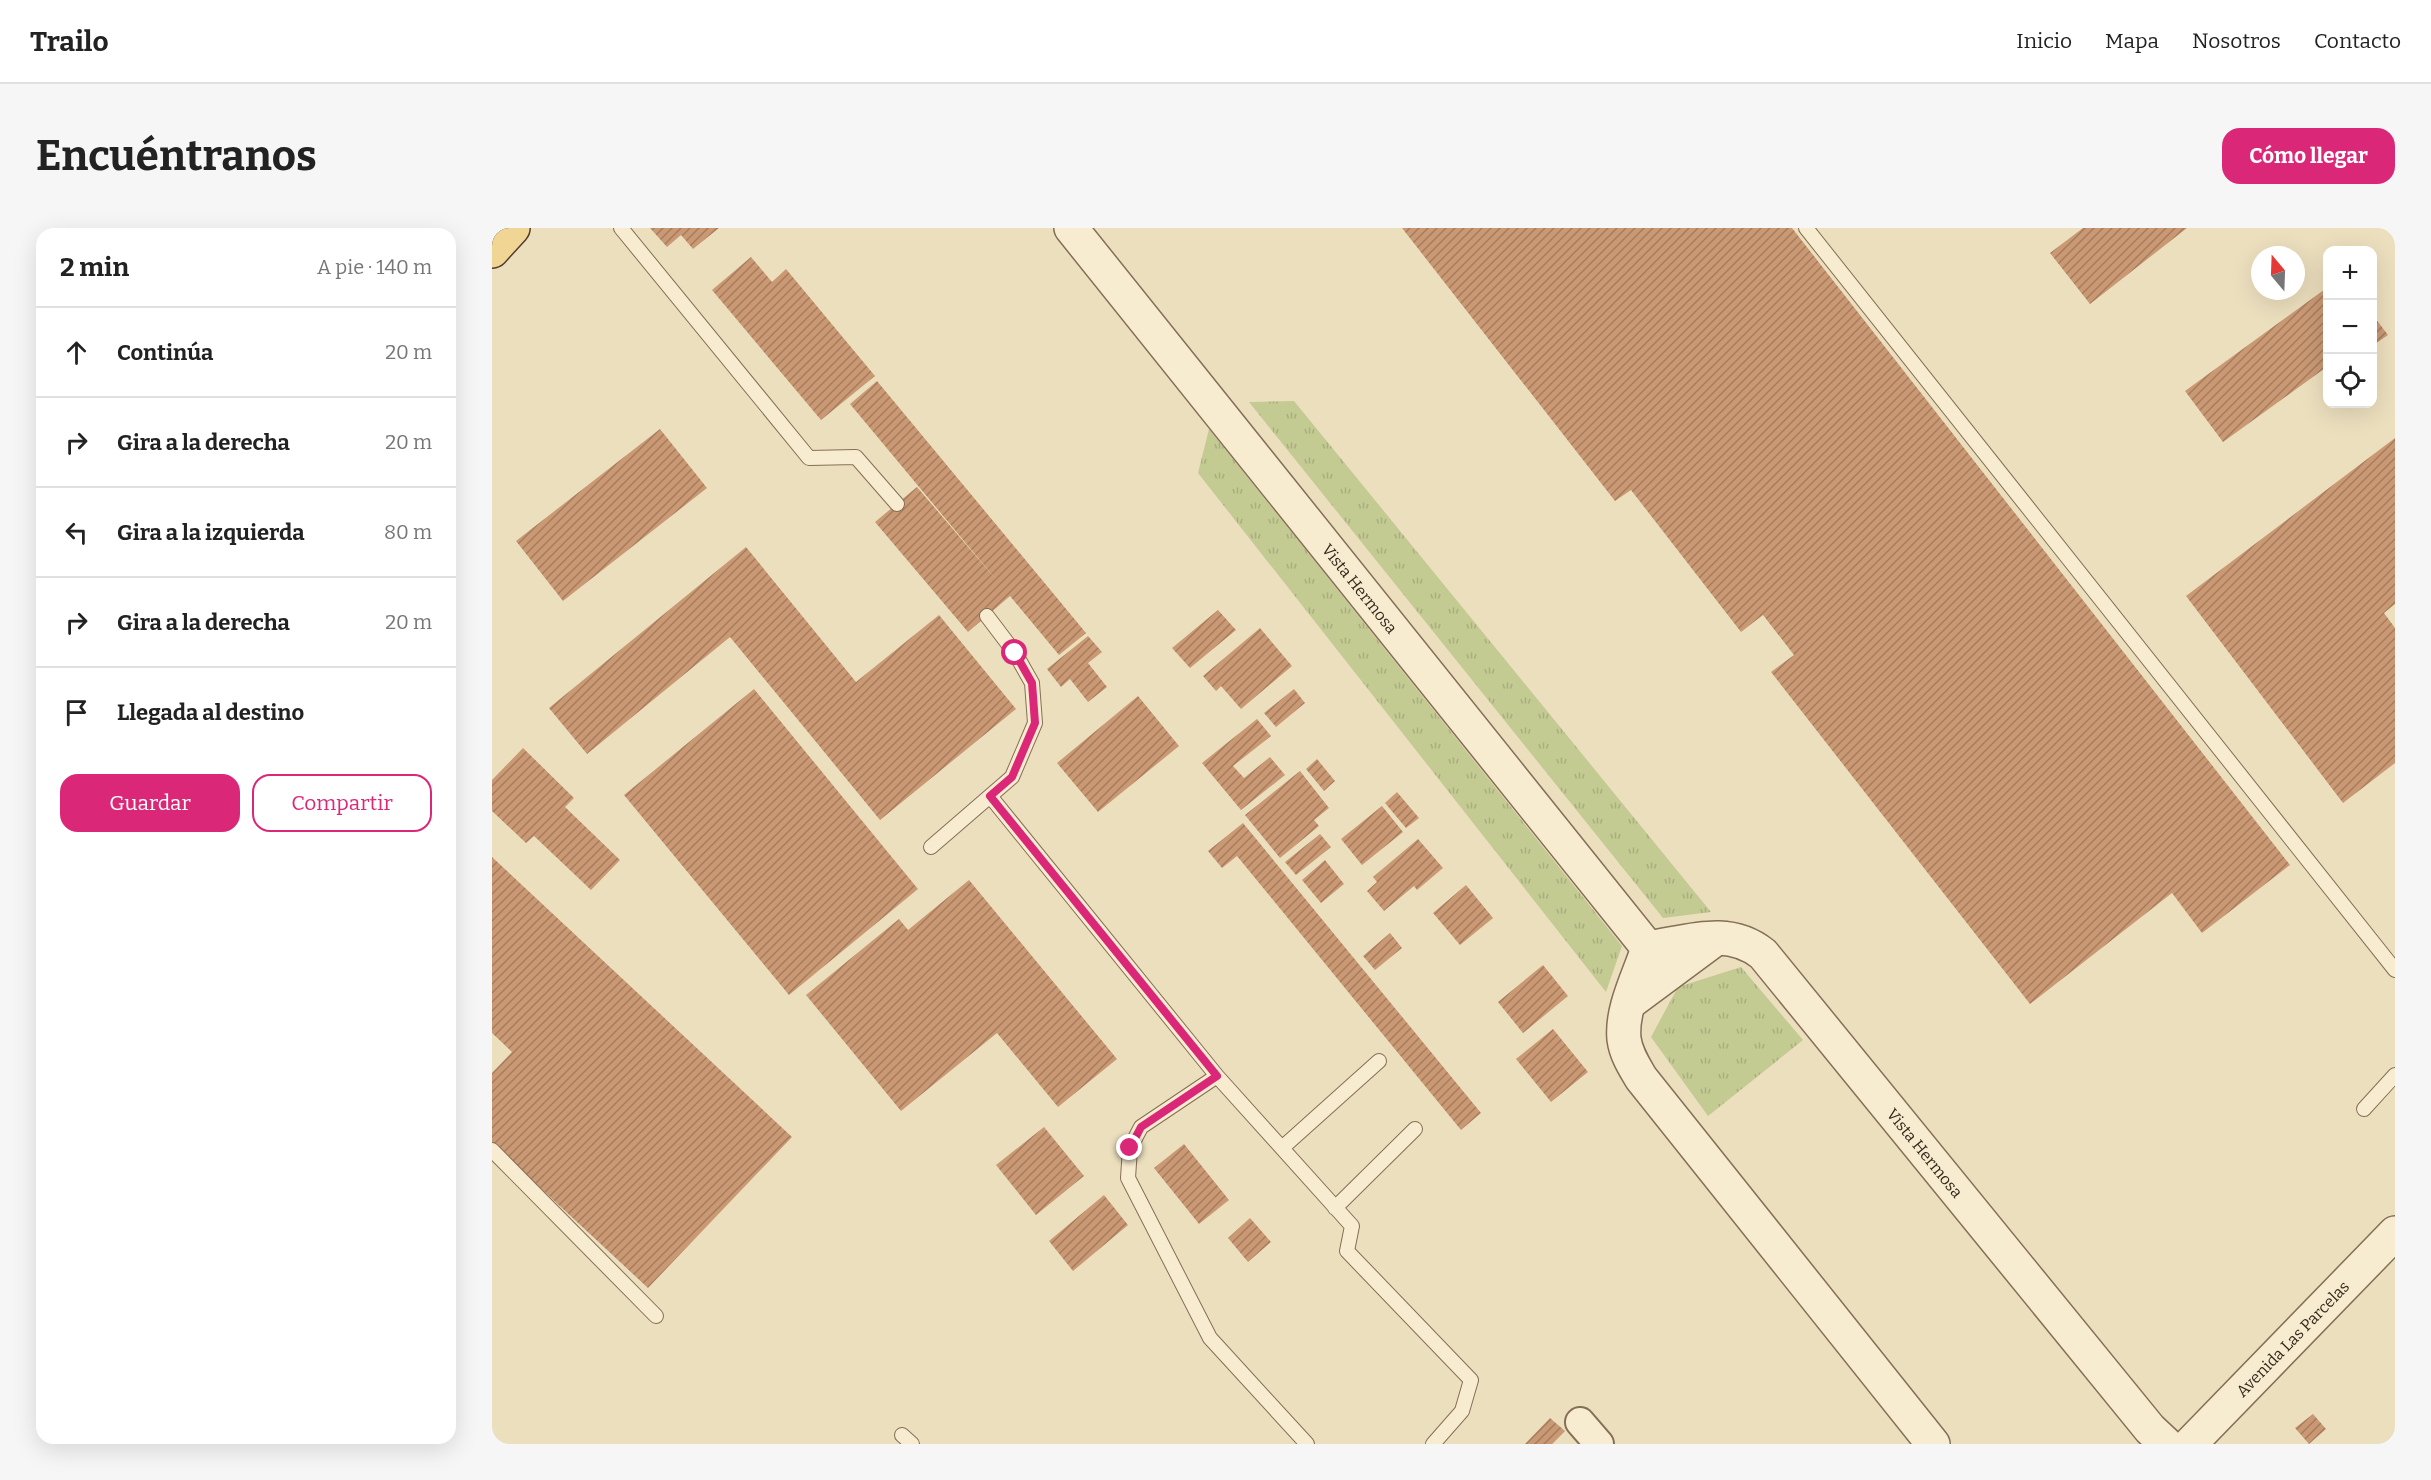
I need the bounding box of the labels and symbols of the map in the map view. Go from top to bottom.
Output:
north arrow [2251,246,2305,300]
street label: Vista Hermosa [1318,540,1401,638]
route start [1001,639,1027,665]
street label: Vista Hermosa [1883,1105,1967,1202]
route end [1116,1134,1142,1160]
street label: Avenida Las Parcelas [2232,1277,2353,1401]

